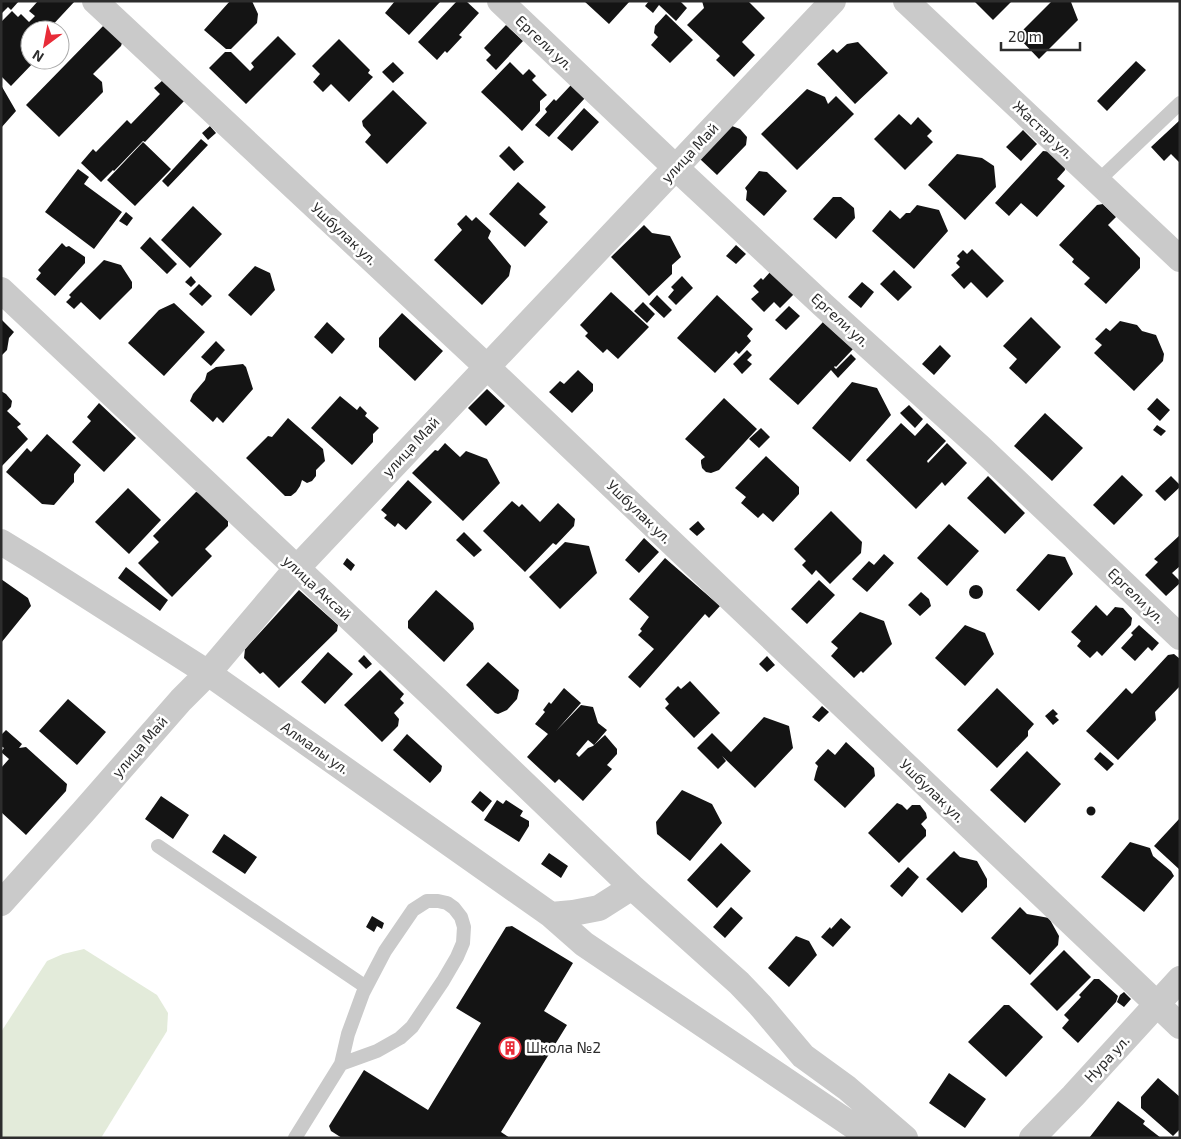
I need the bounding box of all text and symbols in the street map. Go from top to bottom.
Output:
street label: Ергели ул. [512,11,577,74]
north arrow [20,20,70,70]
scale bar [1001,20,1080,52]
text: 20 m [1008,27,1042,45]
text: N [29,47,47,66]
street label: Жастар ул. [1009,97,1078,163]
street label: улица Май [657,119,722,187]
street label: Ушбулак ул. [307,198,381,269]
street label: Ергели ул. [807,288,873,351]
street label: улица Май [378,413,443,481]
street label: Ушбулак ул. [603,476,676,547]
street label: улица Аксай [279,551,356,624]
street label: Ергели ул. [1104,564,1169,627]
street label: улица Май [108,712,172,781]
street label: Алмалы ул. [277,717,353,778]
street label: Ушбулак ул. [896,755,969,826]
street label: Нура ул. [1080,1031,1133,1086]
building icon: Школа №2 [498,1036,522,1060]
place label: Школа №2 [526,1038,601,1056]

